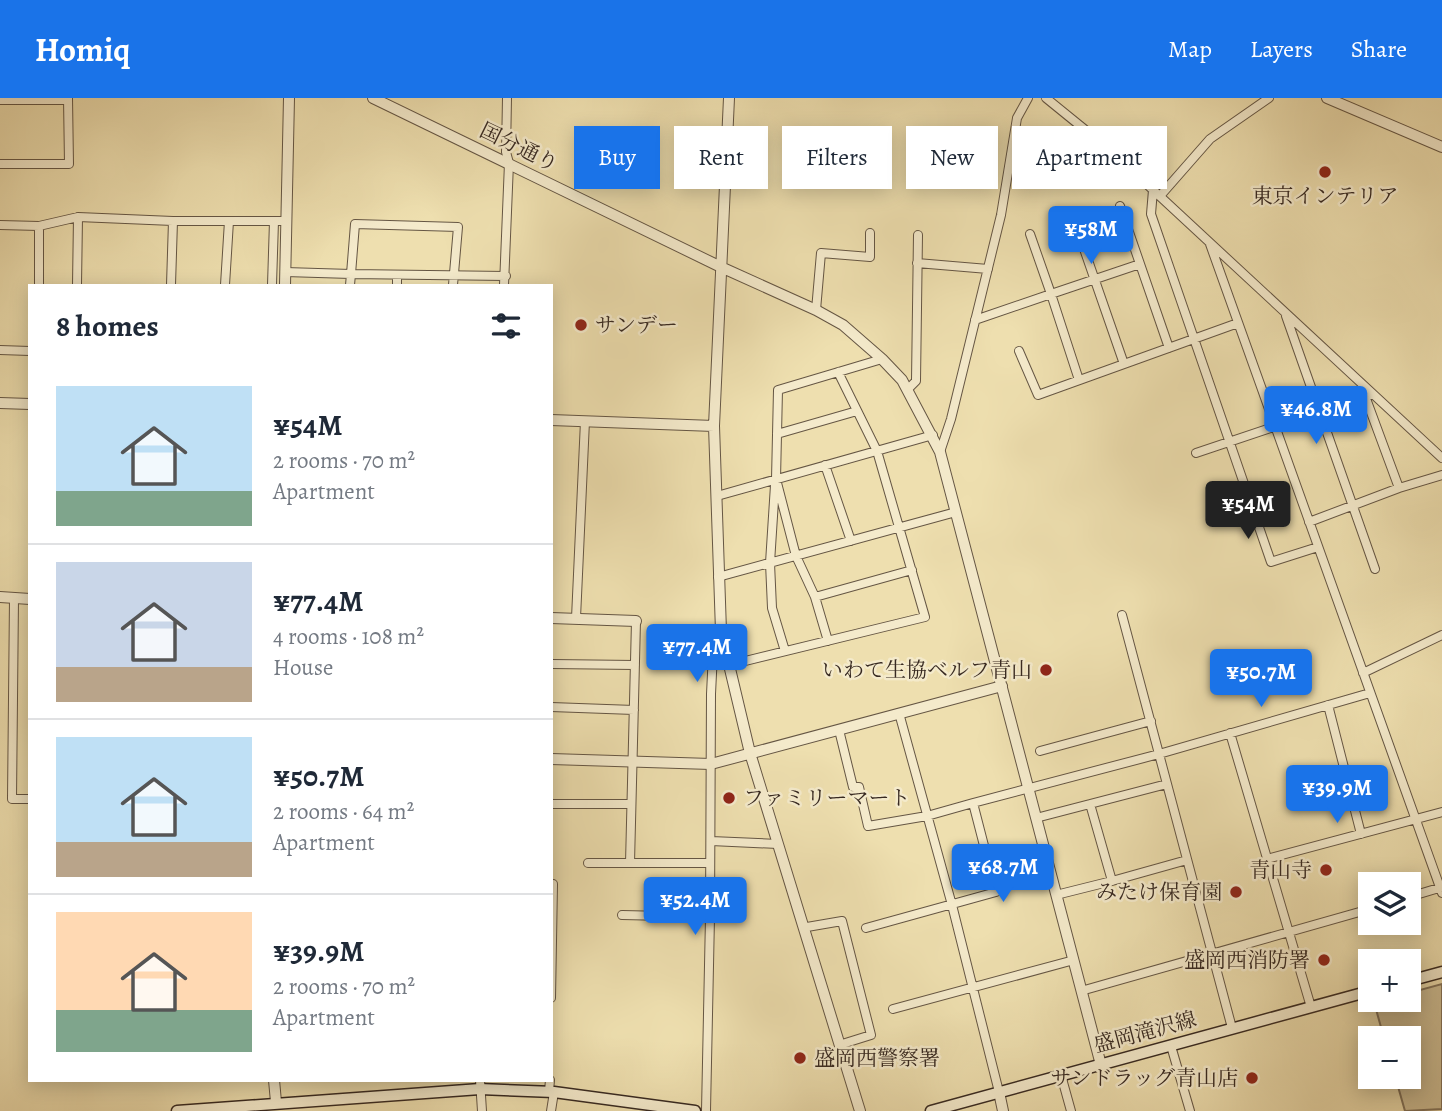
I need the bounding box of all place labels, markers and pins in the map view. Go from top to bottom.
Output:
marker: 東京インテリア [1317,164,1333,180]
place label: 東京インテリア [1252,182,1399,210]
pin: ¥58M [1050,206,1132,266]
place label: サンデー [595,311,678,339]
marker: サンデー [573,317,589,333]
pin: ¥46.8M [1259,386,1373,446]
pin: ¥54M [1207,482,1289,541]
pin: ¥77.4M [640,624,754,684]
pin: ¥50.7M [1204,650,1318,709]
place label: いわて生協ベルフ青山 [822,656,1032,684]
marker: いわて生協ベルフ青山 [1038,662,1054,678]
pin: ¥39.9M [1280,766,1394,825]
place label: ファミリーマート [743,784,911,812]
marker: ファミリーマート [721,790,737,806]
pin: ¥68.7M [946,844,1060,904]
place label: 青山寺 [1249,856,1312,884]
marker: 青山寺 [1318,862,1334,878]
pin: ¥52.4M [638,878,752,937]
place label: みたけ保育園 [1096,878,1222,906]
marker: みたけ保育園 [1228,884,1244,900]
place label: 盛岡西消防署 [1184,946,1310,974]
marker: 盛岡西消防署 [1316,952,1332,968]
place label: 盛岡西警察署 [814,1044,940,1072]
marker: 盛岡西警察署 [792,1050,808,1066]
place label: サンドラッグ青山店 [1050,1064,1238,1092]
marker: サンドラッグ青山店 [1244,1070,1260,1086]

